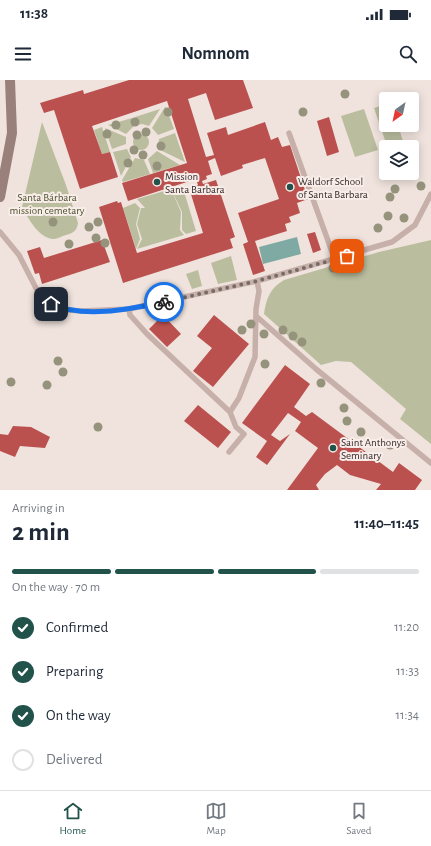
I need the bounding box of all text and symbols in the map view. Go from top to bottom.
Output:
text: 11:38 [20,6,48,21]
icon: menu [12,43,34,65]
icon: search [397,43,419,65]
text: Nomnom [181,45,250,63]
north arrow [379,92,419,132]
map controls [379,92,419,180]
button: layers [379,140,419,180]
place label: Mission Santa Barbara [165,171,225,195]
place label: Waldorf School of Santa Barbara [298,176,368,200]
marker: Mission Santa Barbara [152,177,162,187]
marker: Waldorf School of Santa Barbara [285,182,295,192]
park label: Santa Bárbara mission cemetary [9,192,85,216]
pin [330,239,364,273]
icon: bag [336,245,358,267]
courier [144,282,184,322]
pin [34,287,68,321]
icon: bike [153,291,175,313]
icon: home [40,293,62,315]
place label: Saint Anthonys Seminary [341,437,405,461]
marker: Saint Anthonys Seminary [328,443,338,453]
text: Arriving in [12,502,65,515]
text: 11:40–11:45 [354,516,419,531]
text: 2 min [12,519,70,545]
text: On the way · 70 m [12,581,100,594]
icon: check [12,617,34,639]
text: Confirmed [46,620,108,635]
text: 11:20 [394,621,419,634]
icon: check [12,661,34,683]
text: Preparing [46,664,103,679]
text: 11:33 [396,665,419,678]
icon: check [12,705,34,727]
text: On the way [46,708,111,723]
text: 11:34 [395,709,419,722]
text: Delivered [46,752,103,767]
tab: Home [60,800,86,837]
tab: Map [205,800,227,837]
tab: Saved [346,800,371,837]

